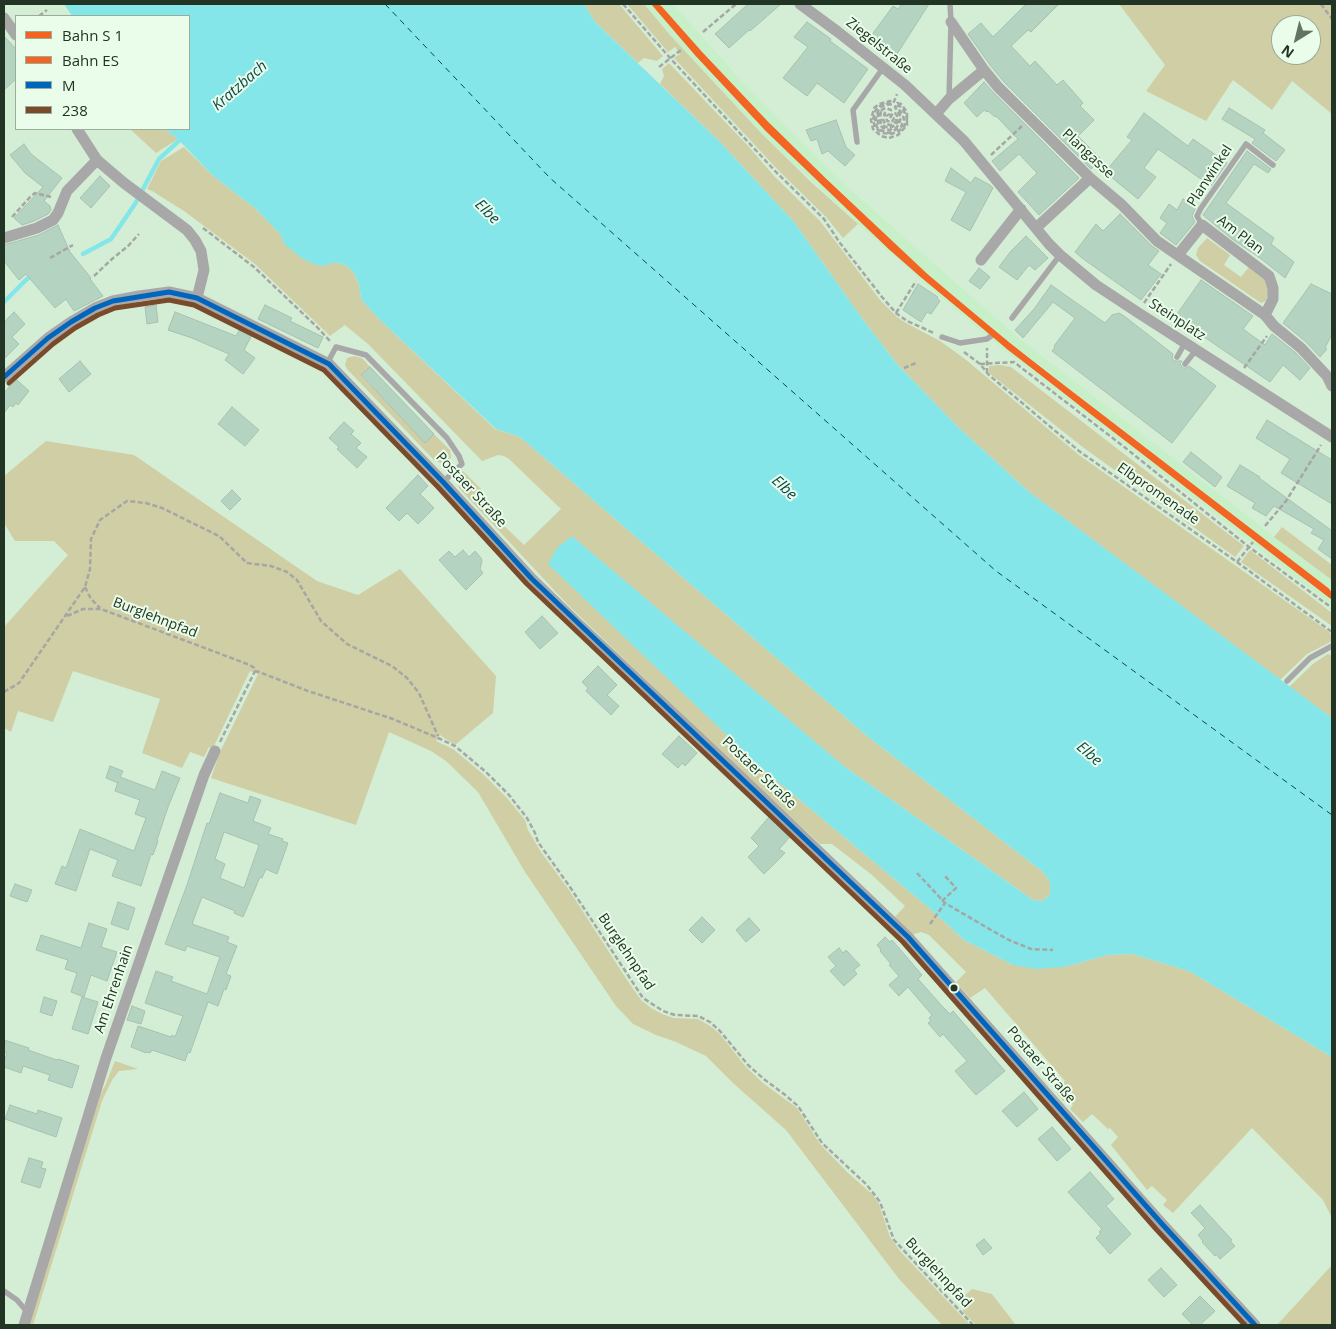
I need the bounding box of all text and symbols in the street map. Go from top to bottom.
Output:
street label: Ziegelstraße [843,14,915,78]
legend [15,15,190,130]
north arrow [1271,15,1321,65]
text: Bahn S 1 [62,25,123,45]
text: N [1277,41,1298,63]
text: Bahn ES [62,50,119,70]
water label: Kratzbach [209,57,271,115]
text: M [62,75,76,95]
text: 238 [62,100,88,120]
street label: Plangasse [1059,126,1117,182]
street label: Planwinkel [1184,142,1236,210]
water label: Elbe [471,196,503,228]
street label: Am Plan [1213,212,1267,258]
street label: Steinplatz [1146,296,1208,344]
street label: Postaer Straße [432,449,510,531]
street label: Elbpromenade [1114,460,1202,528]
water label: Elbe [768,472,800,504]
street label: Burglehnpfad [110,594,200,642]
street label: Postaer Straße [719,734,799,812]
water label: Elbe [1073,738,1105,770]
street label: Burglehnpfad [594,910,658,994]
street label: Am Ehrenhain [91,943,137,1035]
unlabelled marker [949,983,959,993]
street label: Postaer Straße [1003,1023,1079,1107]
street label: Burglehnpfad [901,1235,975,1311]

